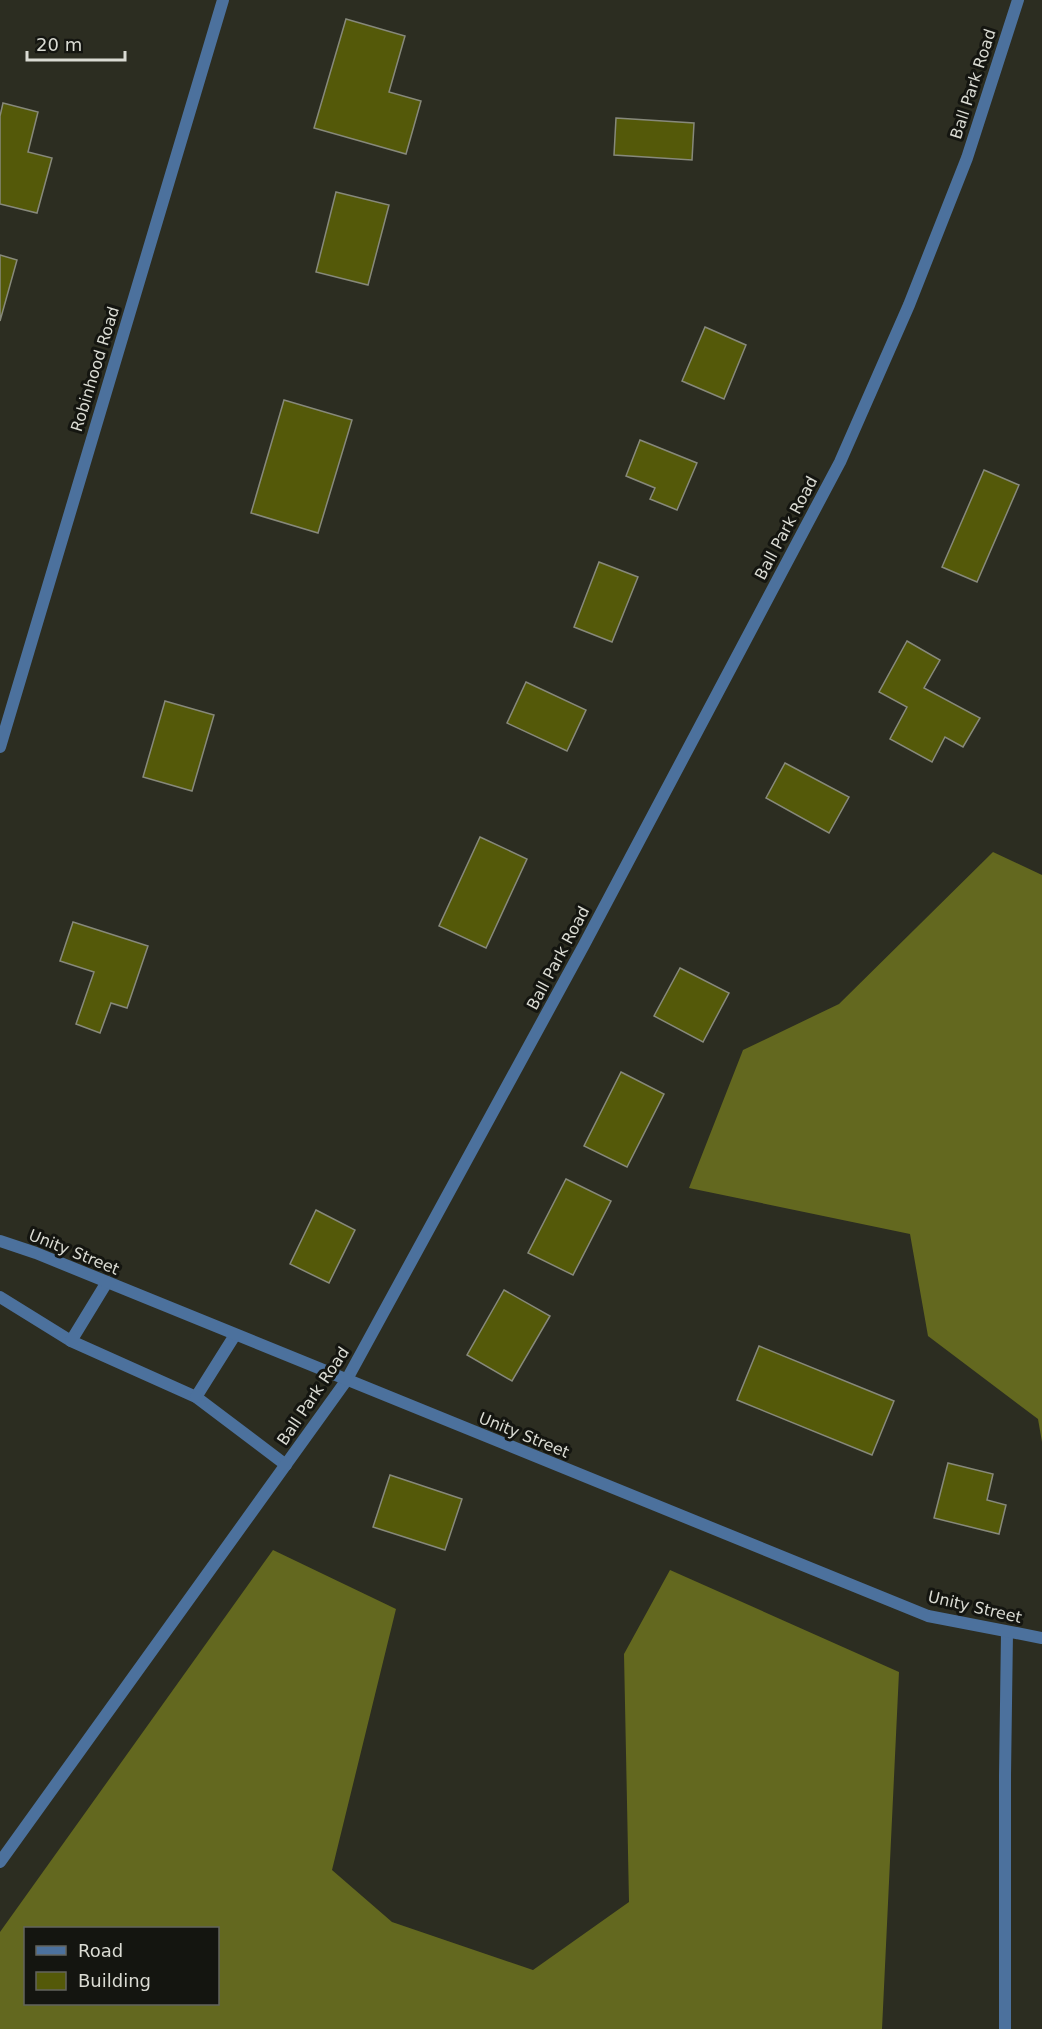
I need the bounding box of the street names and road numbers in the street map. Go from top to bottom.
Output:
street label: Ball Park Road [946,27,1000,141]
street label: Robinhood Road [67,304,123,434]
street label: Ball Park Road [751,473,821,583]
street label: Ball Park Road [523,903,593,1013]
street label: Unity Street [26,1225,122,1279]
street label: Ball Park Road [273,1343,353,1449]
street label: Unity Street [476,1408,572,1462]
street label: Unity Street [926,1587,1024,1627]

